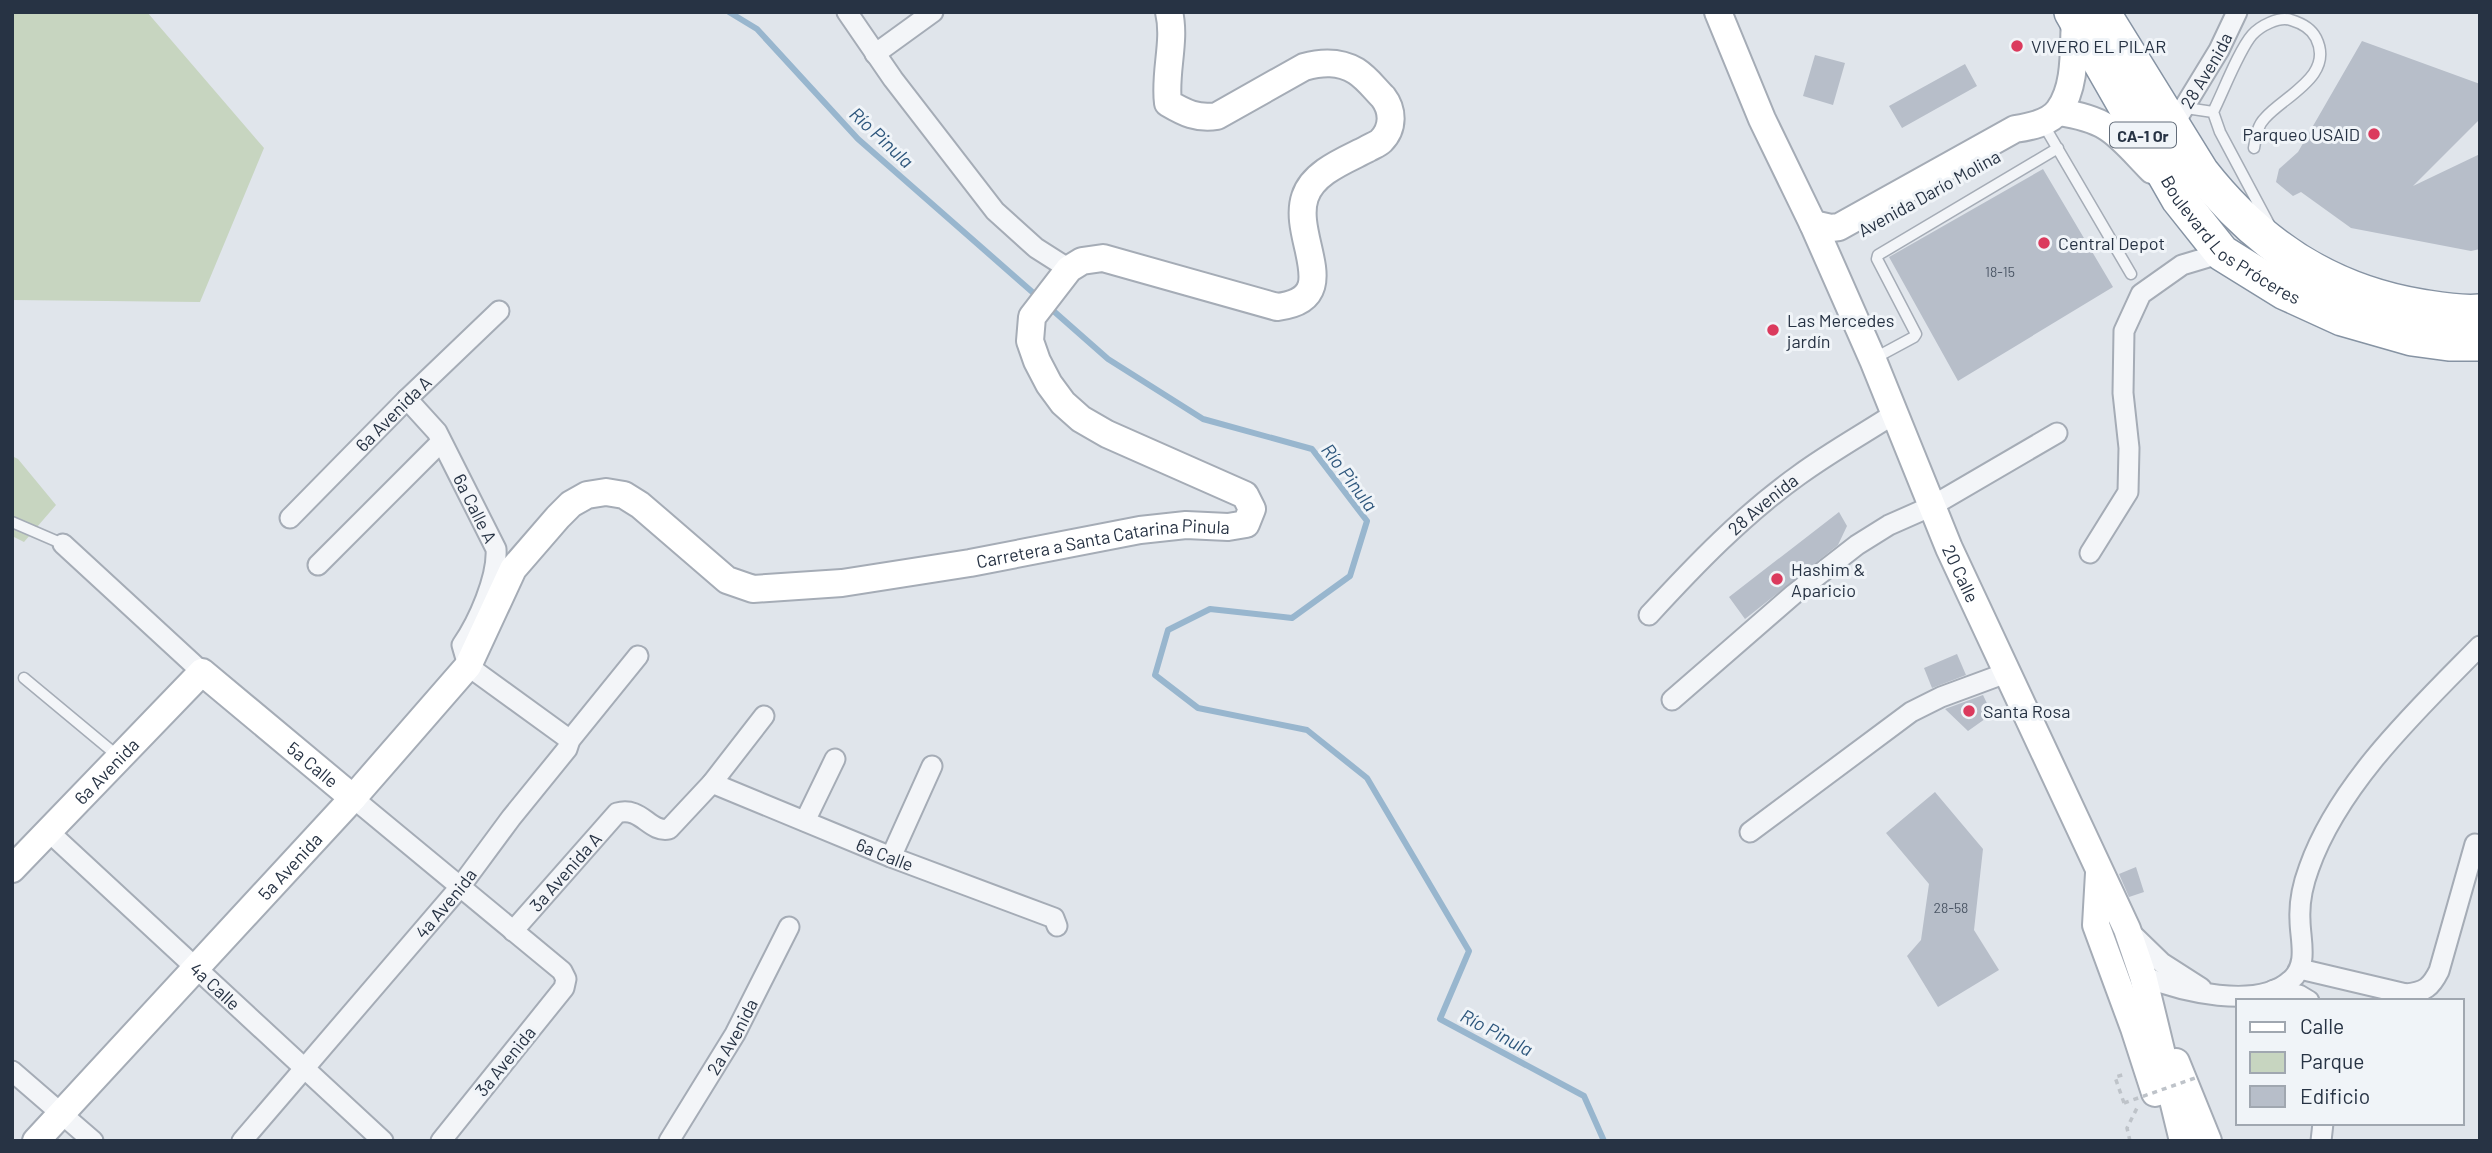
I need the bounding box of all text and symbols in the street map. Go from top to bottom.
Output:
street label: 28 Avenida [2175,29,2237,112]
place label: VIVERO EL PILAR [2031,35,2166,57]
marker: VIVERO EL PILAR [2009,38,2025,54]
water label: Río Pinula [845,102,919,172]
road number: CA-1 Or [2110,122,2176,148]
place label: Parqueo USAID [2242,123,2360,145]
marker: Parqueo USAID [2366,126,2382,142]
street label: Avenida Darío Molina [1854,145,2004,241]
street label: Boulevard Los Próceres [2157,171,2304,308]
place label: Central Depot [2058,232,2165,254]
marker: Central Depot [2036,235,2052,251]
house number: 18-15 [1985,263,2015,280]
place label: Las Mercedes jardín [1786,309,1894,352]
marker: Las Mercedes jardín [1765,322,1781,338]
street label: 6a Avenida A [351,371,436,456]
water label: Río Pinula [1317,439,1383,515]
street label: 28 Avenida [1723,469,1802,540]
street label: 6a Calle A [449,470,502,547]
street label: Carretera a Santa Catarina Pinula [974,514,1230,573]
street label: 20 Calle [1938,541,1984,606]
place label: Hashim & Aparicio [1791,558,1865,601]
marker: Hashim & Aparicio [1769,571,1785,587]
place label: Santa Rosa [1983,700,2070,722]
marker: Santa Rosa [1961,703,1977,719]
street label: 6a Avenida [69,733,143,809]
street label: 5a Calle [283,737,343,792]
street label: 5a Avenida [253,828,326,905]
street label: 3a Avenida A [524,828,606,916]
street label: 6a Calle [853,833,917,875]
street label: 4a Avenida [410,864,481,943]
house number: 28-58 [1934,899,1968,916]
street label: 4a Calle [186,957,245,1015]
street label: 2a Avenida [702,995,762,1079]
legend [2236,999,2464,1125]
water label: Río Pinula [1457,1003,1537,1061]
text: Calle [2300,1013,2344,1038]
street label: 3a Avenida [470,1022,540,1100]
text: Parque [2300,1048,2365,1073]
text: Edificio [2300,1083,2370,1108]

